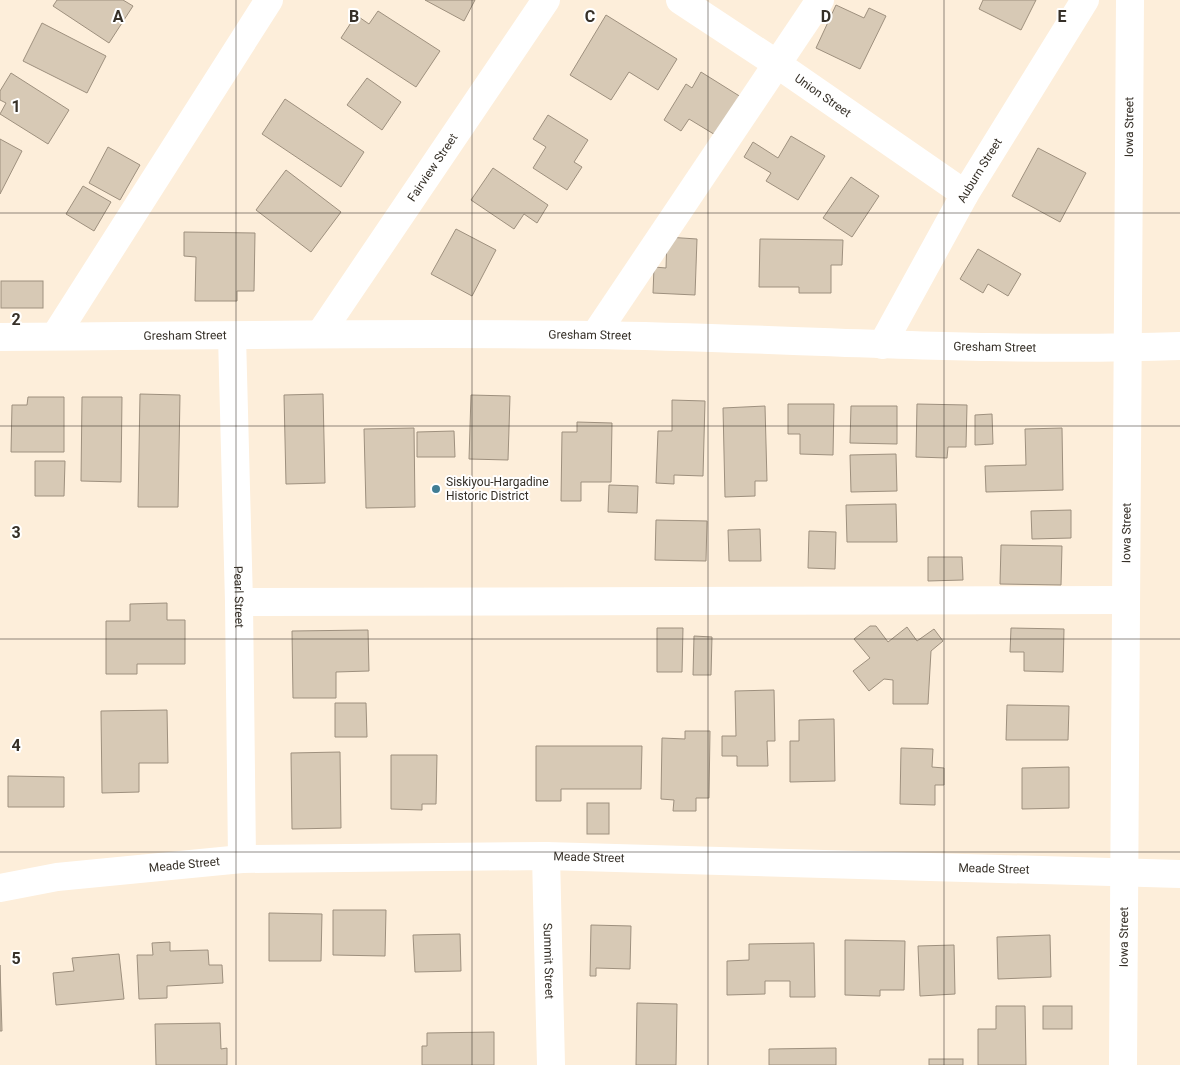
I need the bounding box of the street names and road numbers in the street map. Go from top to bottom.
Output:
street label: Union Street [792,71,854,120]
street label: Iowa Street [1122,97,1136,157]
street label: Fairview Street [405,131,461,204]
street label: Auburn Street [955,136,1005,205]
street label: Gresham Street [548,327,632,343]
street label: Gresham Street [143,328,227,343]
street label: Gresham Street [953,339,1036,355]
street label: Iowa Street [1119,503,1134,563]
street label: Pearl Street [231,566,246,628]
street label: Meade Street [553,849,625,865]
street label: Meade Street [148,854,221,875]
street label: Meade Street [958,861,1030,877]
street label: Iowa Street [1117,907,1131,967]
street label: Summit Street [541,923,556,999]

